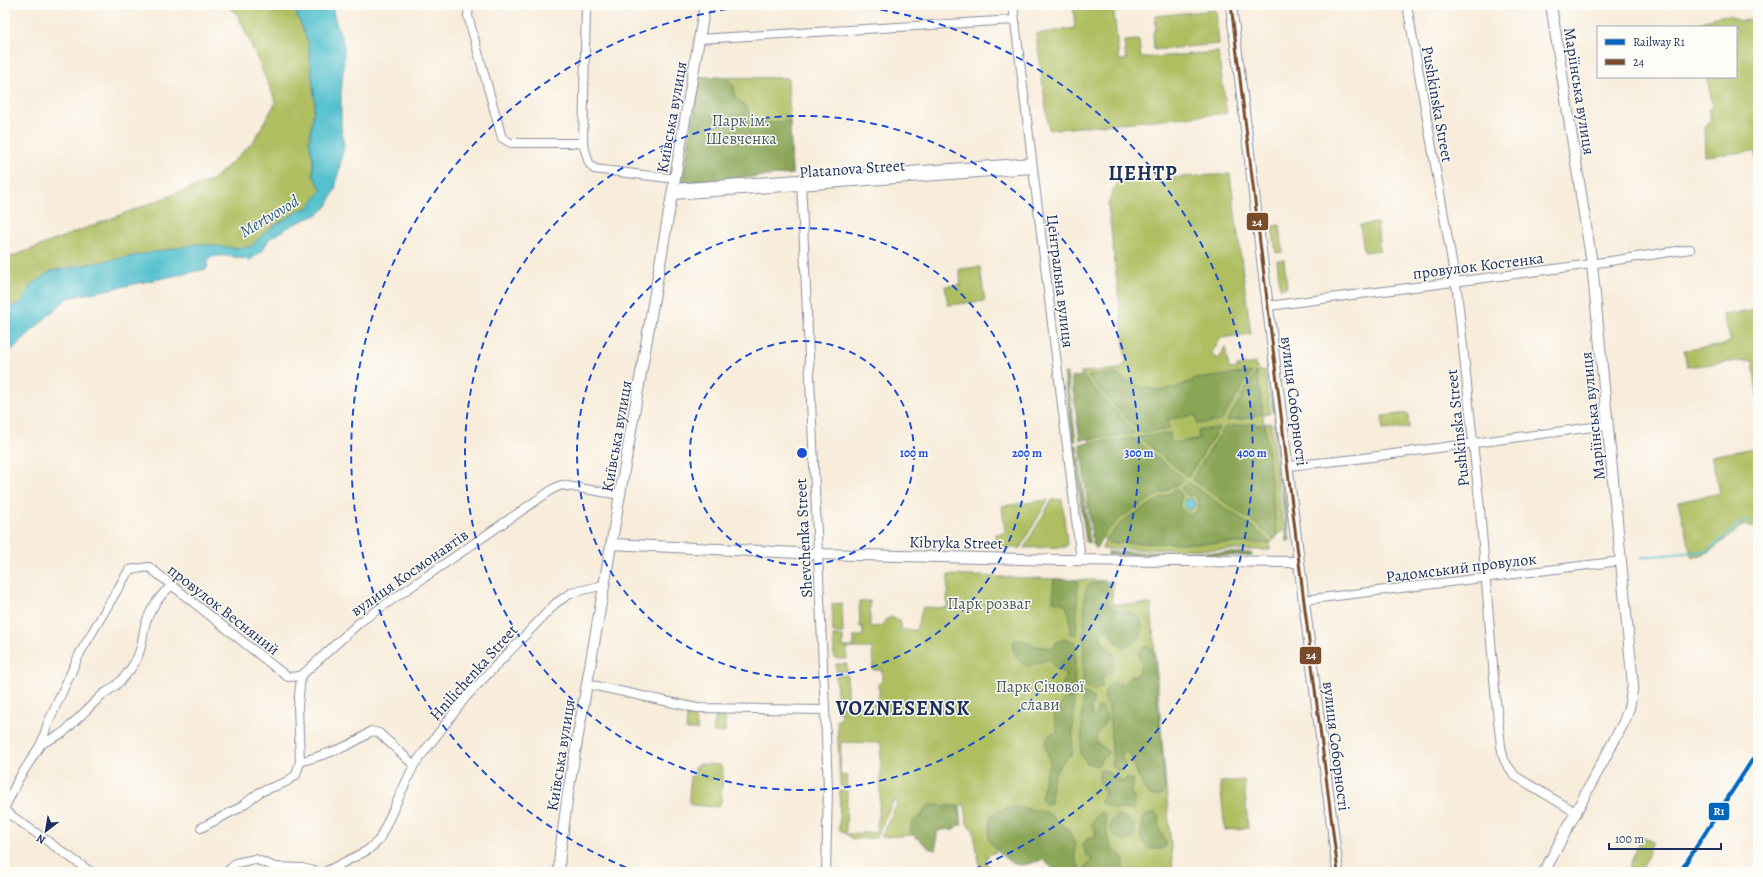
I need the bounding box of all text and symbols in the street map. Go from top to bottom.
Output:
street label: Маріїнська вулиця [1558,26,1600,157]
legend [1597,26,1737,78]
text: Railway R1 [1633,34,1685,50]
street label: Pushkinska Street [1416,44,1458,164]
text: 24 [1633,54,1645,70]
street label: Київська вулиця [651,59,693,175]
park label: Парк ім. Шевченка [705,110,777,150]
street label: Platanova Street [798,154,906,184]
district label: ЦЕНТР [1108,160,1178,187]
water label: Mertvovod [235,190,303,243]
line badge: 24 [1246,212,1269,231]
street label: Центральна вулиця [1041,213,1079,349]
text: 24 [1252,215,1262,230]
street label: провулок Костенка [1411,247,1545,285]
street label: вулиця Соборності [1275,335,1313,467]
street label: Маріїнська вулиця [1575,350,1611,481]
street label: Pushkinska Street [1441,368,1475,488]
street label: Київська вулиця [596,378,638,494]
text: 100 m [900,445,928,461]
text: 200 m [1012,445,1042,461]
text: 300 m [1124,445,1154,461]
text: 400 m [1237,445,1267,461]
centre of rings [795,446,809,460]
street label: Shevchenka Street [790,478,818,598]
street label: вулиця Космонавтів [346,524,473,622]
street label: Kibryka Street [909,531,1003,555]
street label: Радомський провулок [1385,548,1538,588]
street label: провулок Весняний [163,559,284,661]
park label: Парк розваг [947,593,1031,615]
street label: Hnilichenka Street [425,620,523,726]
line badge: 24 [1299,646,1322,665]
text: 24 [1306,648,1316,663]
park label: Парк Січової слави [996,676,1085,716]
street label: вулиця Соборності [1317,680,1355,812]
district label: VOZNESENSK [835,695,970,722]
street label: Київська вулиця [541,697,581,813]
line badge: R1 [1708,802,1730,821]
text: R1 [1714,804,1725,819]
north arrow [26,811,66,851]
scale bar [1609,825,1721,851]
text: N [34,831,48,848]
text: 100 m [1615,831,1644,847]

